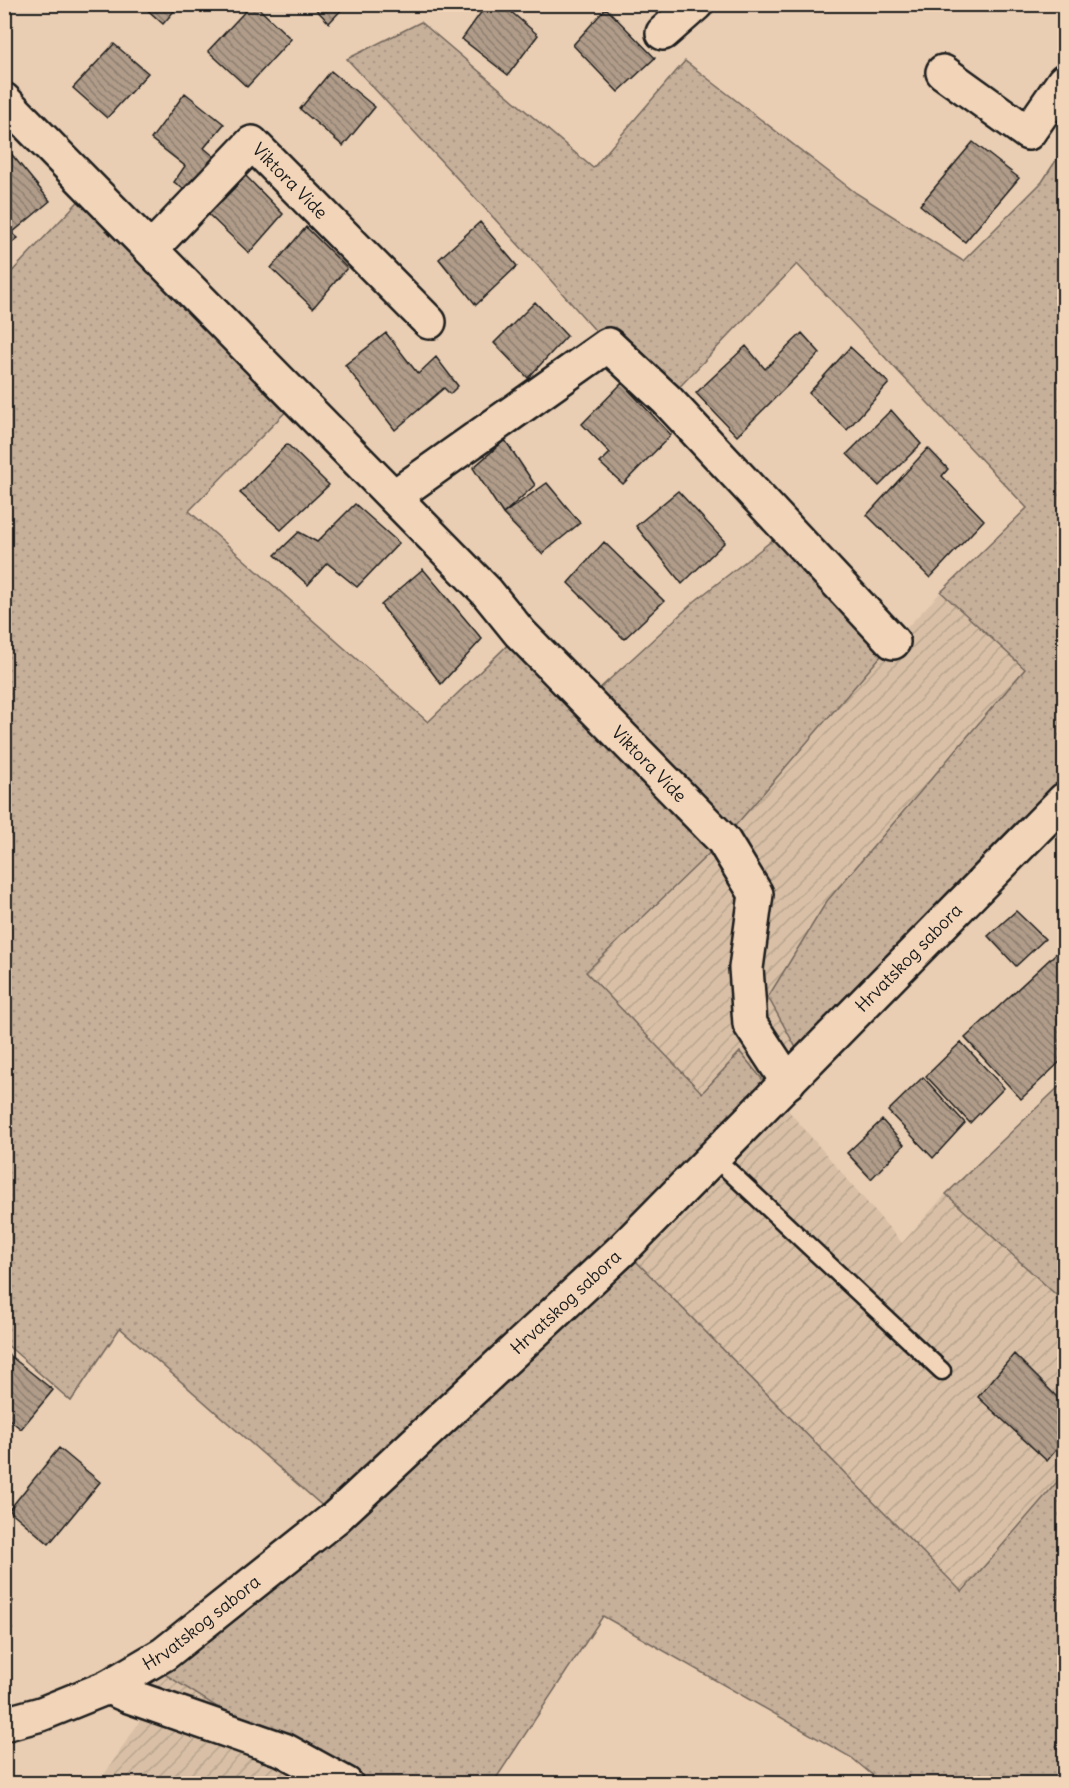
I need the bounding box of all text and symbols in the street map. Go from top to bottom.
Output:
street label: Viktora Vide [247,138,333,224]
street label: Viktora Vide [607,721,692,807]
street label: Hrvatskog sabora [850,899,967,1017]
street label: Hrvatskog sabora [505,1245,626,1359]
street label: Hrvatskog sabora [138,1570,265,1675]

